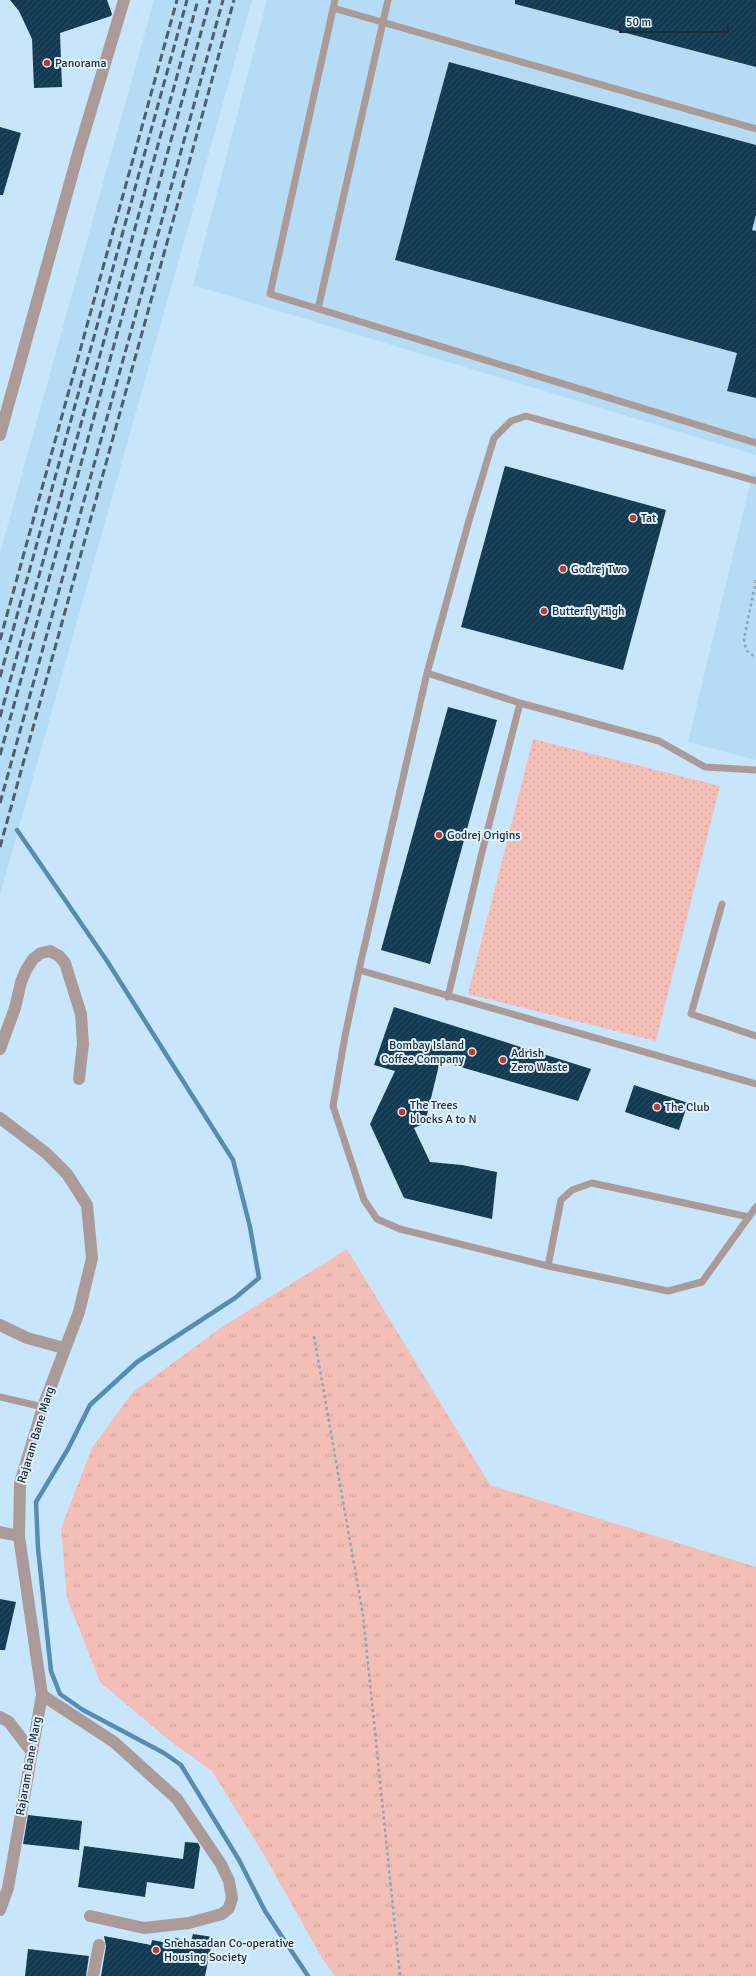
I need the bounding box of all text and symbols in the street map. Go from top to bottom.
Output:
scale bar [620,8,728,34]
text: 50 m [626,15,651,30]
place label: Panorama [55,56,106,71]
marker: Panorama [42,58,52,68]
place label: Tat [641,511,656,526]
marker: Tat [628,513,638,523]
place label: Godrej Two [571,562,627,577]
marker: Godrej Two [558,564,568,574]
place label: Butterfly High [552,604,625,619]
marker: Butterfly High [539,606,549,616]
place label: Godrej Origins [447,828,521,843]
marker: Godrej Origins [434,830,444,840]
place label: Bombay Island Coffee Company [381,1038,464,1067]
place label: Adrish Zero Waste [511,1046,568,1075]
marker: Bombay Island Coffee Company [467,1047,477,1057]
marker: Adrish Zero Waste [498,1055,508,1065]
place label: The Trees blocks A to N [410,1098,477,1127]
place label: The Club [665,1100,710,1115]
marker: The Club [652,1102,662,1112]
marker: The Trees blocks A to N [397,1107,407,1117]
street label: Rajaram Bane Marg [14,1385,58,1485]
street label: Rajaram Bane Marg [13,1715,45,1817]
place label: Snehasadan Co-operative Housing Society [164,1936,294,1965]
marker: Snehasadan Co-operative Housing Society [151,1945,161,1955]

